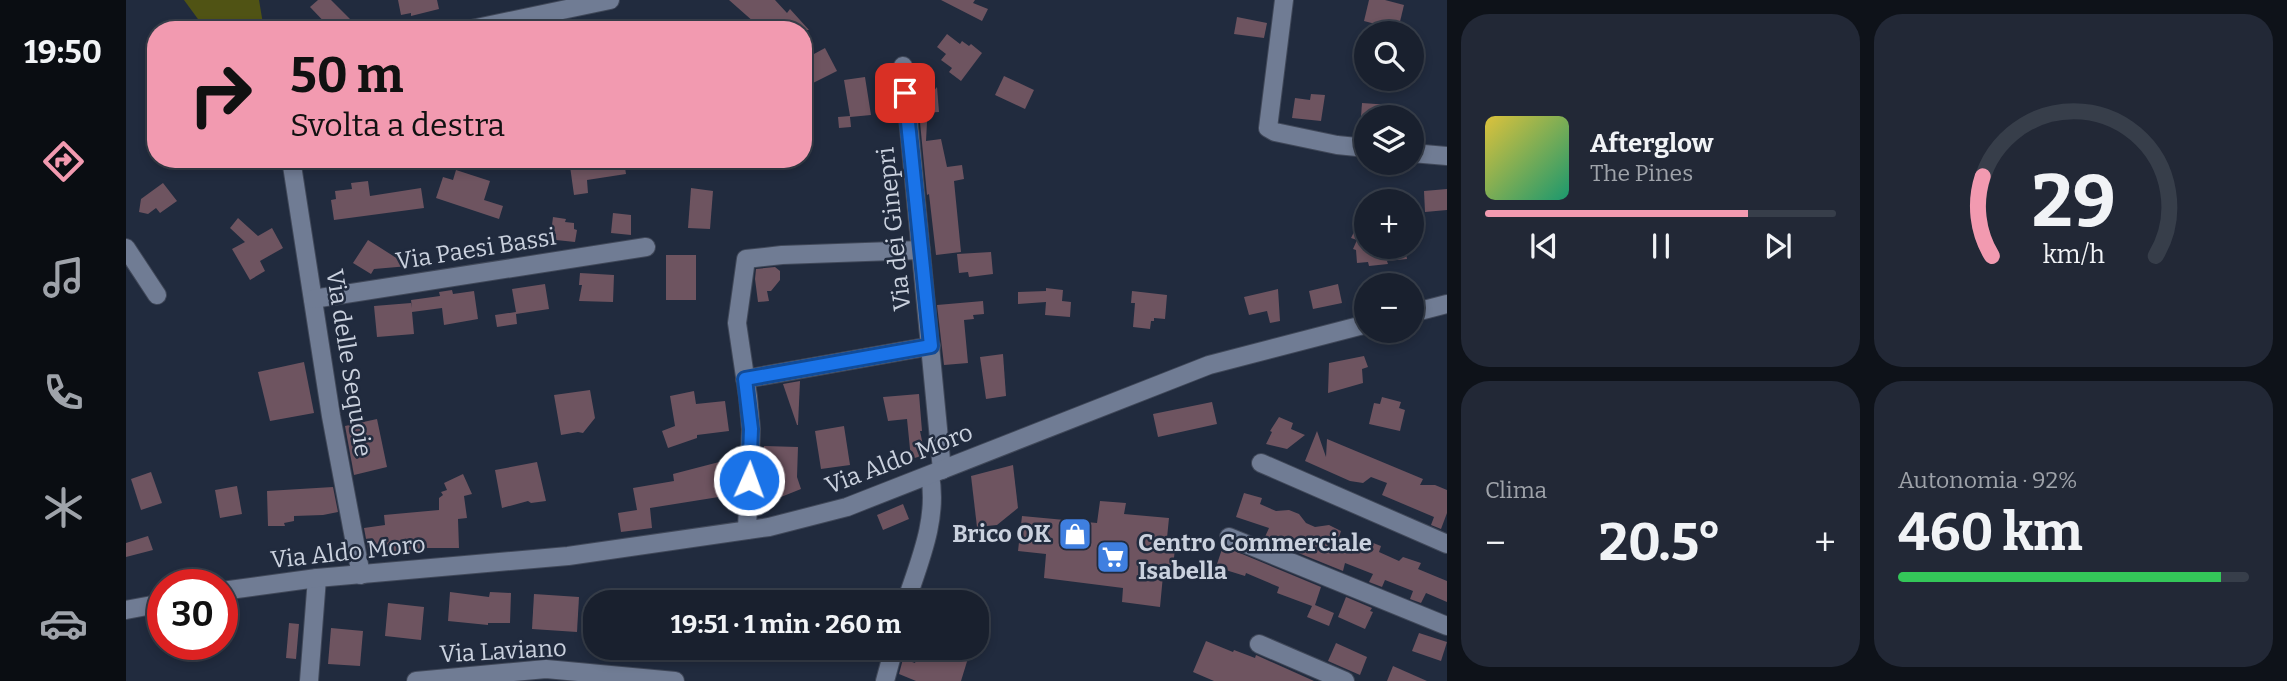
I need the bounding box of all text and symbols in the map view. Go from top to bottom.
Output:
map controls [1354,21,1424,343]
button: search [1354,21,1424,91]
text: 19:50 [24,33,102,71]
text: 50 m [290,46,403,105]
icon: right [175,49,266,140]
pin [875,63,935,123]
icon: arrive [886,74,924,112]
button: layers [1354,105,1424,175]
text: Svolta a destra [290,106,505,144]
text: Afterglow [1590,128,1713,159]
icon: directions [39,137,88,186]
street label: Via dei Ginepri [871,146,917,312]
text: The Pines [1590,159,1693,187]
text: 29 [2031,159,2116,246]
button: + [1354,189,1424,259]
street label: Via Paesi Bassi [394,223,558,275]
icon: previous [1525,227,1563,265]
icon: pause [1642,227,1680,265]
icon: next [1759,227,1797,265]
text: km/h [2043,240,2105,270]
icon: music [39,253,88,302]
street label: Via delle Sequoie [320,267,378,459]
button: − [1354,273,1424,343]
icon: phone [39,368,88,417]
street label: Via Aldo Moro [821,418,977,500]
position arrow [712,443,786,517]
text: Autonomia · 92% [1898,466,2077,494]
text: Clima [1485,476,1547,504]
icon: climate [39,483,88,532]
text: 460 km [1898,501,2083,564]
text: 20.5° [1599,511,1722,574]
shop icon: Brico OK [1056,515,1094,553]
place label: Brico OK [952,520,1051,548]
text: − [1485,520,1506,566]
text: + [1814,520,1836,566]
place label: Centro Commerciale Isabella [1138,529,1372,585]
street label: Via Aldo Moro [269,530,427,574]
supermarket icon: Centro Commerciale Isabella [1094,538,1132,576]
speed limit sign: 30 [147,569,238,660]
icon: car [39,599,88,648]
text: 19:51 · 1 min · 260 m [671,609,901,640]
street label: Via Laviano [439,634,567,668]

